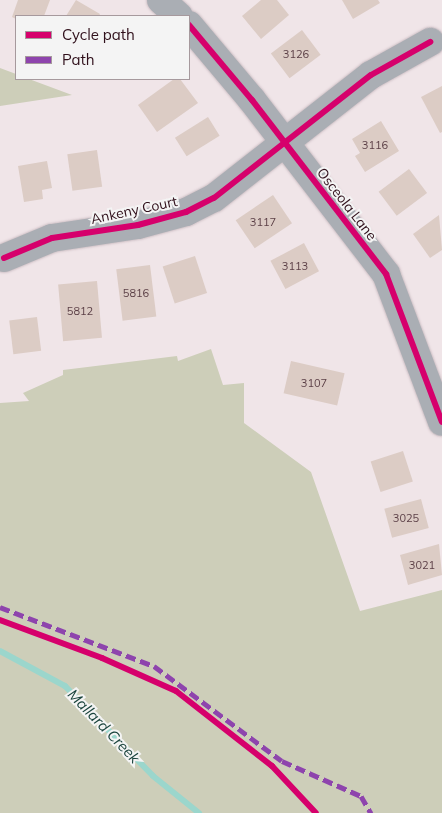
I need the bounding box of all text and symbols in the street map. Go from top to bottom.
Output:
legend [15,15,190,80]
text: Cycle path [62,25,135,44]
house number: 3126 [283,47,309,61]
text: Path [62,50,94,69]
house number: 3116 [362,138,388,152]
street label: Osceola Lane [313,164,381,244]
street label: Ankeny Court [89,193,179,227]
house number: 3117 [250,215,276,229]
house number: 3113 [282,259,308,273]
house number: 5816 [123,286,149,300]
house number: 5812 [67,304,93,318]
house number: 3107 [301,376,327,390]
house number: 3025 [393,511,419,525]
house number: 3021 [409,558,435,572]
water label: Mallard Creek [64,685,144,767]

